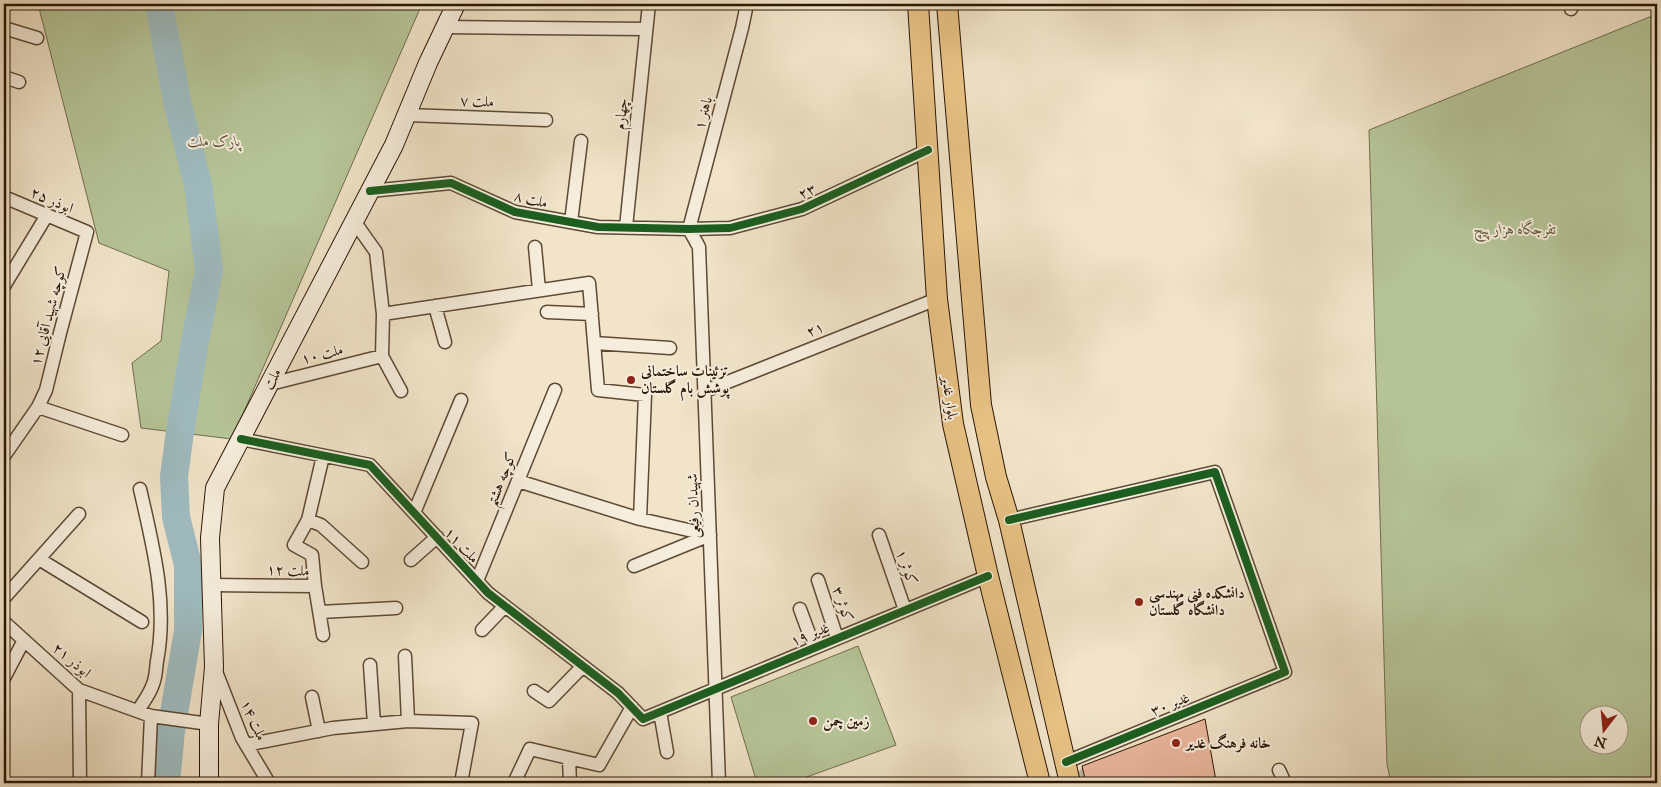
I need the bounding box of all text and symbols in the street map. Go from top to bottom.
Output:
street label: ۷ ملت [460,91,494,111]
street label: باهنر ۱ [690,94,716,131]
street label: چهارم [610,97,636,131]
park label: پارک ملت [187,132,242,152]
street label: ۲۳ [795,179,819,203]
street label: ابوذر ۲۵ [28,183,76,217]
street label: ۸ ملت [512,186,550,212]
park label: تفرجگاه هزار پیچ [1473,219,1557,243]
street label: کوچه شهید آقایی ۱۲ [26,264,72,368]
street label: ۲۱ [803,317,827,341]
street label: ملت ۱۰ [299,340,345,368]
place label: تزئینات ساختمانی پوشش بام گلستان [640,362,730,401]
street label: ملت [259,365,285,393]
street label: بلوار غدیر [938,373,962,421]
marker: تزئینات ساختمانی پوشش بام گلستان [625,374,637,386]
street label: کوچه هشتم [482,449,526,511]
street label: شهیدان رفیعی [683,473,705,539]
street label: ۱۱ ملت [441,523,483,567]
street label: ۱ کوثر [892,547,922,587]
street label: ۱۲ ملت [266,560,310,580]
street label: ۳ کوثر [829,584,857,624]
place label: دانشکده فنی مهندسی دانشگاه گلستان [1149,584,1245,619]
marker: دانشکده فنی مهندسی دانشگاه گلستان [1133,596,1145,608]
street label: ۱۹ غدیر [788,618,832,650]
street label: ۲۱ ابوذر [49,639,95,681]
street label: غدیر ۳۰ [1148,688,1192,720]
street label: ۱۴ ملت [237,697,271,743]
north arrow [1578,704,1628,754]
place label: زمین چمن [823,712,870,732]
marker: زمین چمن [807,715,819,727]
text: N [1592,732,1609,752]
place label: خانه فرهنگ غدیر [1184,733,1271,753]
marker: خانه فرهنگ غدیر [1170,737,1182,749]

